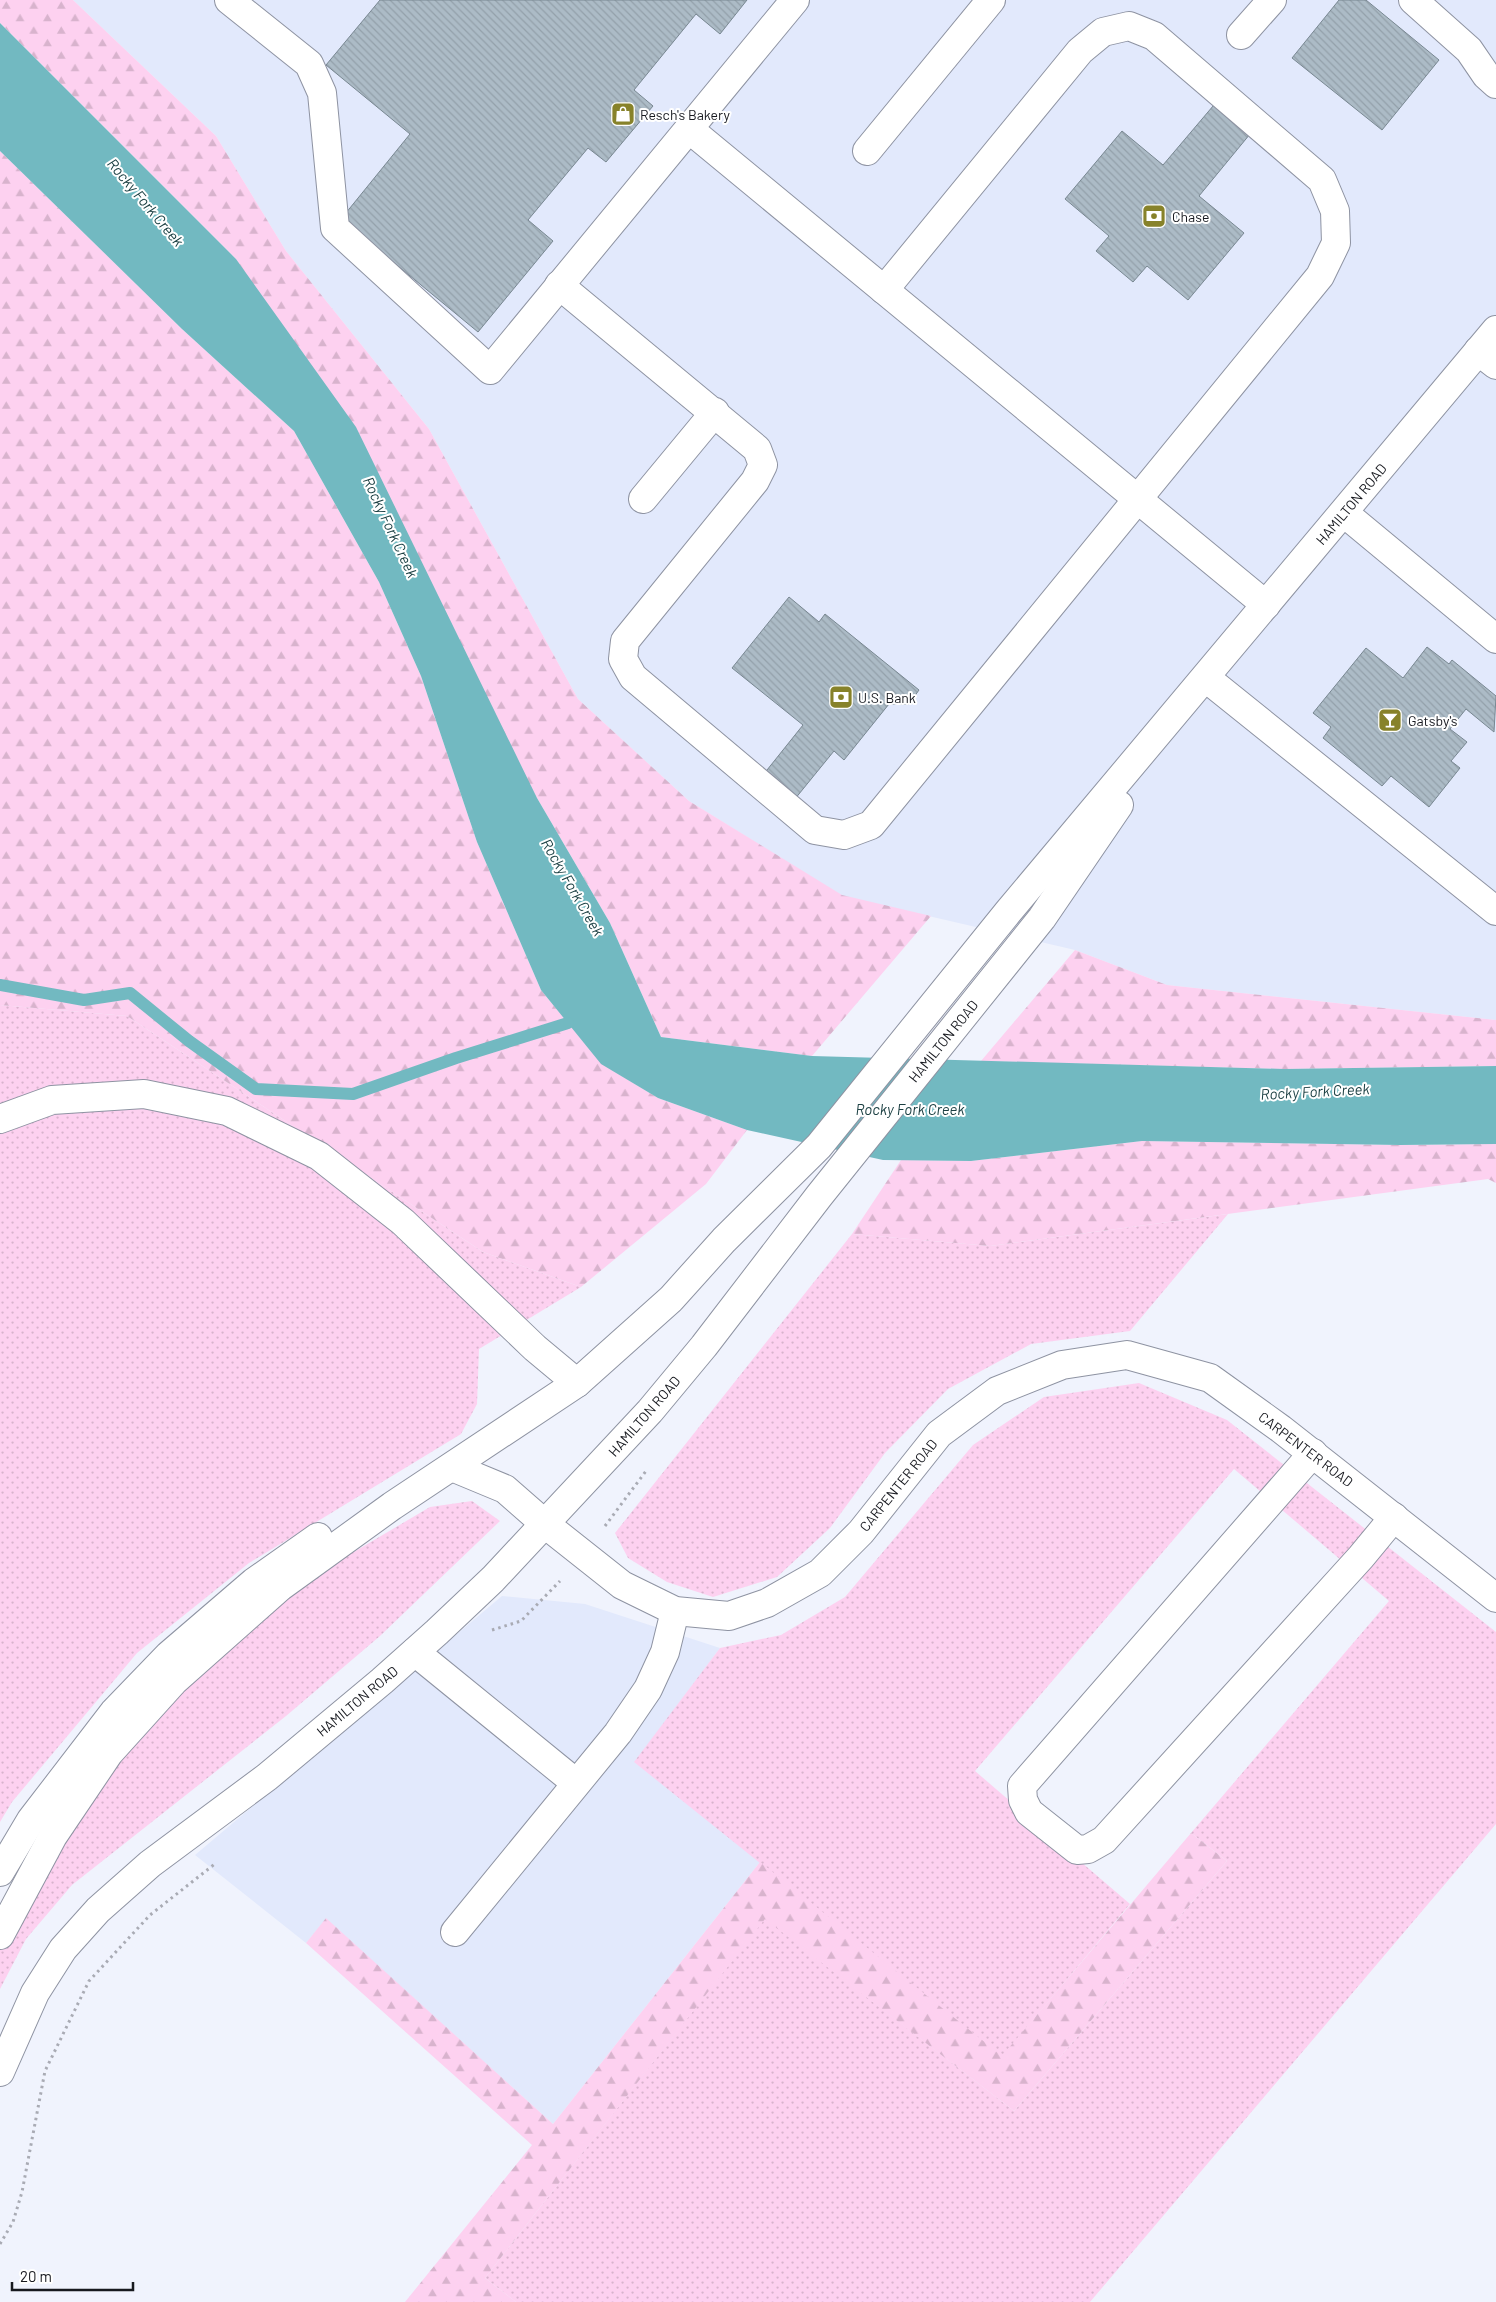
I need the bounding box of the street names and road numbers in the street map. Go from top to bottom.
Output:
street label: HAMILTON ROAD [1312,460,1390,548]
street label: HAMILTON ROAD [905,997,981,1085]
street label: HAMILTON ROAD [605,1372,683,1460]
street label: CARPENTER ROAD [1255,1408,1357,1490]
street label: CARPENTER ROAD [856,1435,940,1535]
street label: HAMILTON ROAD [313,1662,401,1740]

